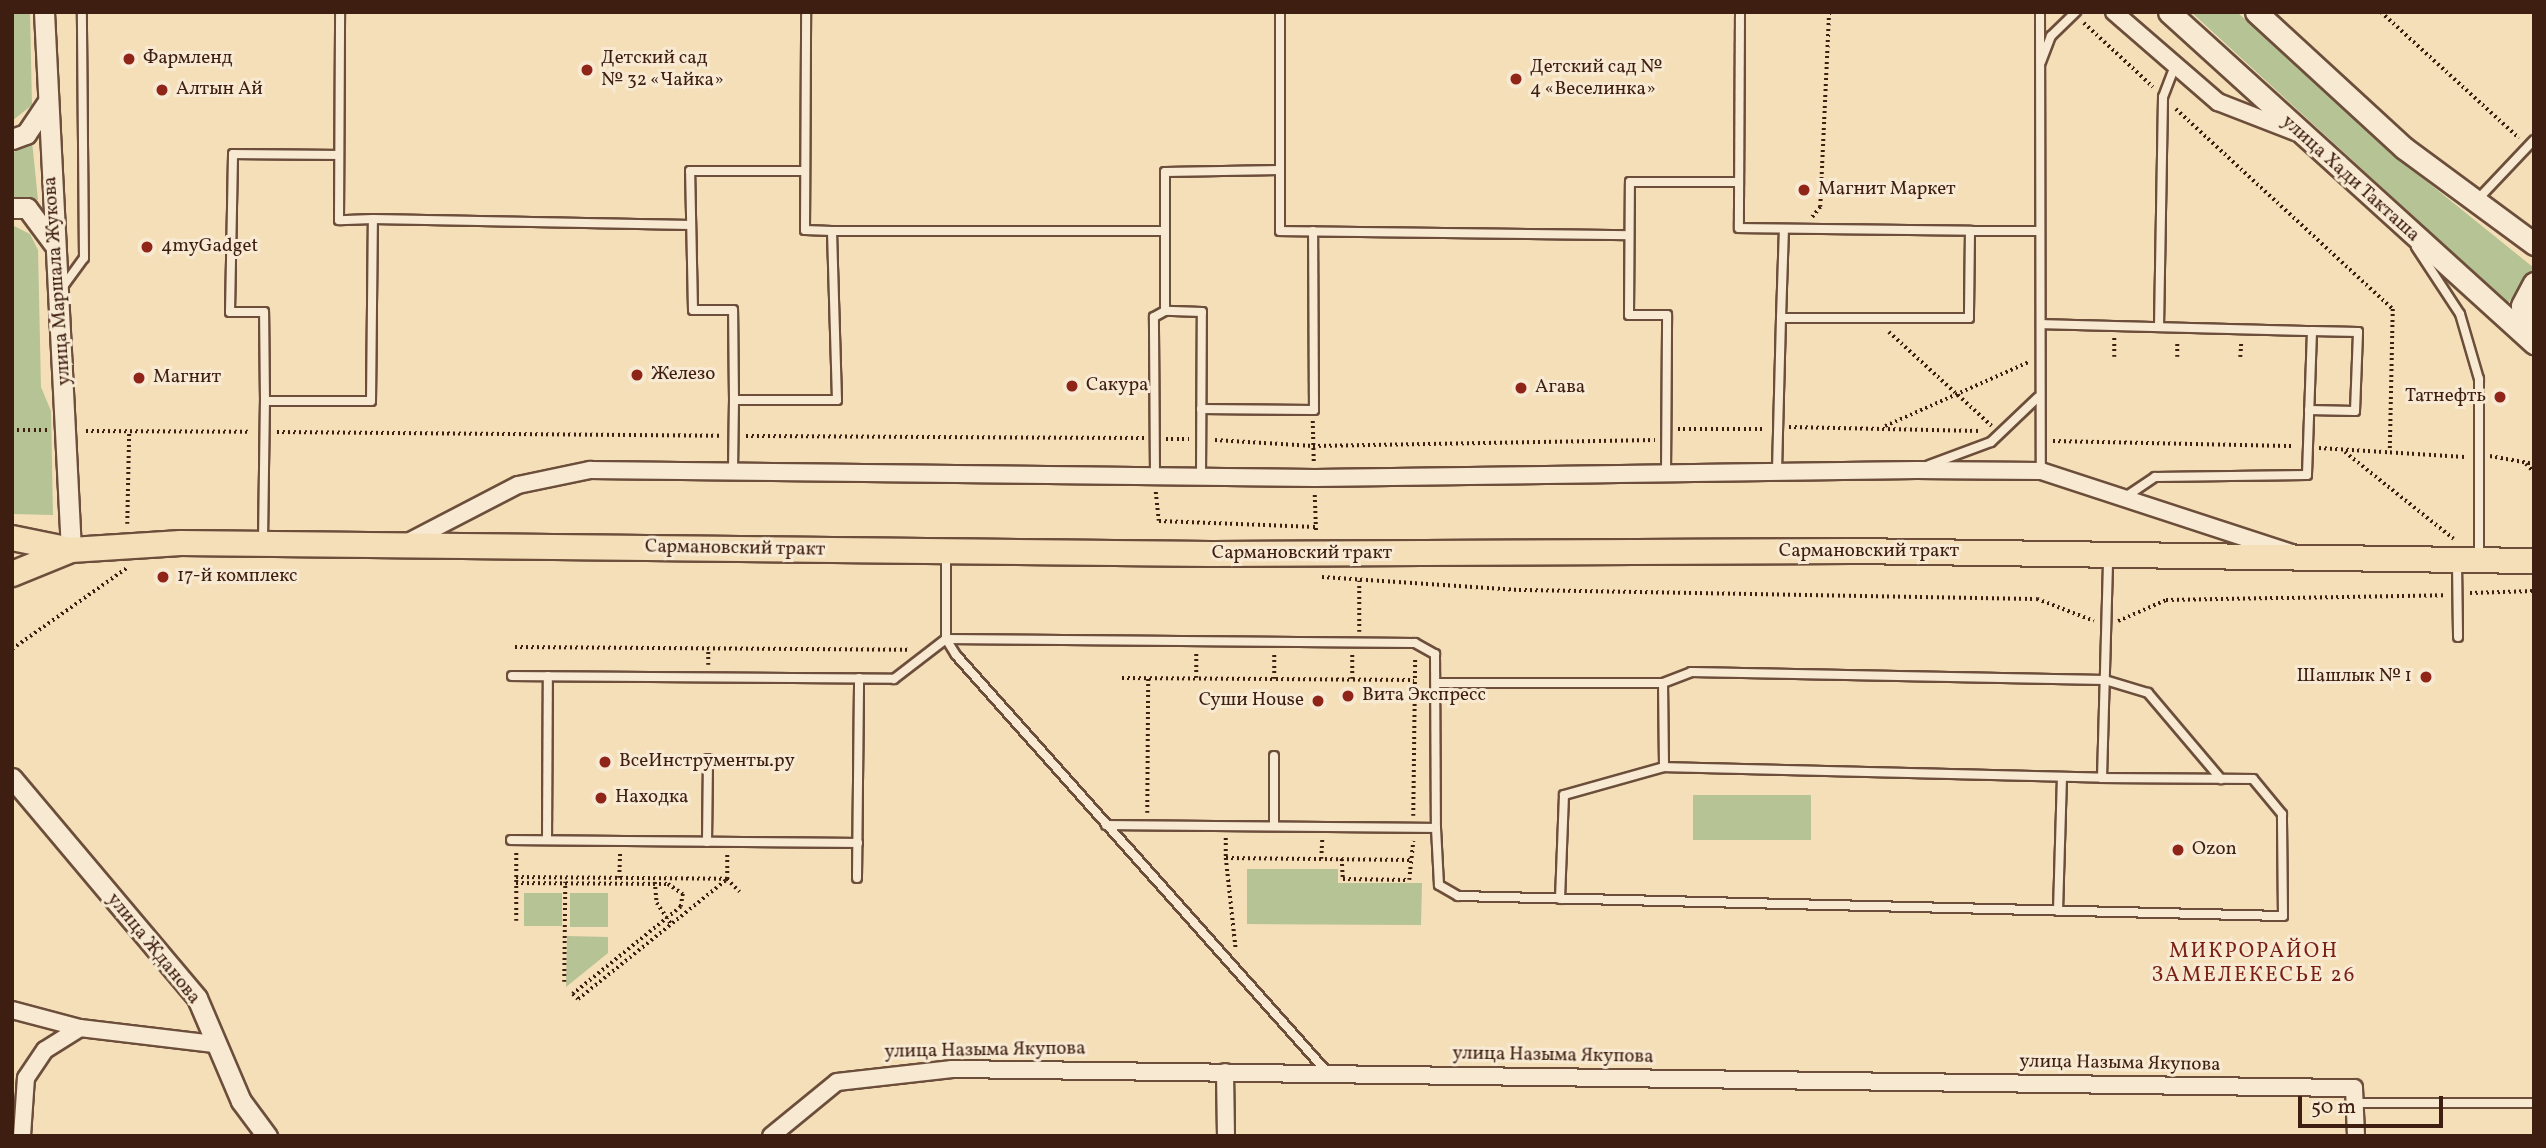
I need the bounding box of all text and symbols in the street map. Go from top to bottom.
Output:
place label: Фармленд [143,48,233,70]
place label: Детский сад № 32 «Чайка» [601,48,724,92]
marker: Фармленд [121,51,137,67]
place label: Детский сад № 4 «Веселинка» [1530,57,1662,101]
marker: Детский сад № 32 «Чайка» [579,62,595,78]
marker: Детский сад № 4 «Веселинка» [1508,71,1524,87]
place label: Алтын Ай [176,79,263,101]
marker: Алтын Ай [154,82,170,98]
street label: улица Хади Такташа [2276,111,2424,247]
street label: улица Маршала Жукова [39,176,77,386]
place label: Магнит Маркет [1818,179,1956,201]
marker: Магнит Маркет [1796,182,1812,198]
place label: 4myGadget [161,236,258,258]
marker: 4myGadget [139,239,155,255]
place label: Железо [651,364,715,386]
place label: Магнит [153,367,221,389]
marker: Железо [629,367,645,383]
marker: Магнит [131,370,147,386]
place label: Сакура [1086,375,1149,397]
place label: Агава [1535,377,1585,399]
marker: Сакура [1064,378,1080,394]
marker: Агава [1513,380,1529,396]
place label: Татнефть [2405,386,2486,408]
marker: Татнефть [2492,389,2508,405]
street label: Сармановский тракт [644,536,826,562]
street label: Сармановский тракт [1779,541,1959,563]
street label: Сармановский тракт [1212,543,1392,565]
place label: 17-й комплекс [177,566,298,588]
marker: 17-й комплекс [155,569,171,585]
place label: Шашлык № 1 [2296,666,2412,688]
marker: Шашлык № 1 [2418,669,2434,685]
place label: Вита Экспресс [1362,685,1486,707]
marker: Вита Экспресс [1340,688,1356,704]
place label: Суши House [1199,690,1304,712]
marker: Суши House [1310,693,1326,709]
place label: ВсеИнструменты.ру [619,751,795,773]
marker: ВсеИнструменты.ру [597,754,613,770]
place label: Находка [615,787,689,809]
marker: Находка [593,790,609,806]
place label: Ozon [2192,839,2237,861]
marker: Ozon [2170,842,2186,858]
street label: улица Жданова [101,889,205,1009]
district label: МИКРОРАЙОН ЗАМЕЛЕКЕСЬЕ 26 [2153,939,2355,989]
street label: улица Назыма Якупова [884,1038,1086,1064]
street label: улица Назыма Якупова [1452,1043,1654,1069]
street label: улица Назыма Якупова [2019,1051,2221,1077]
scale bar [2301,1082,2446,1126]
text: 50 m [2311,1093,2356,1122]

